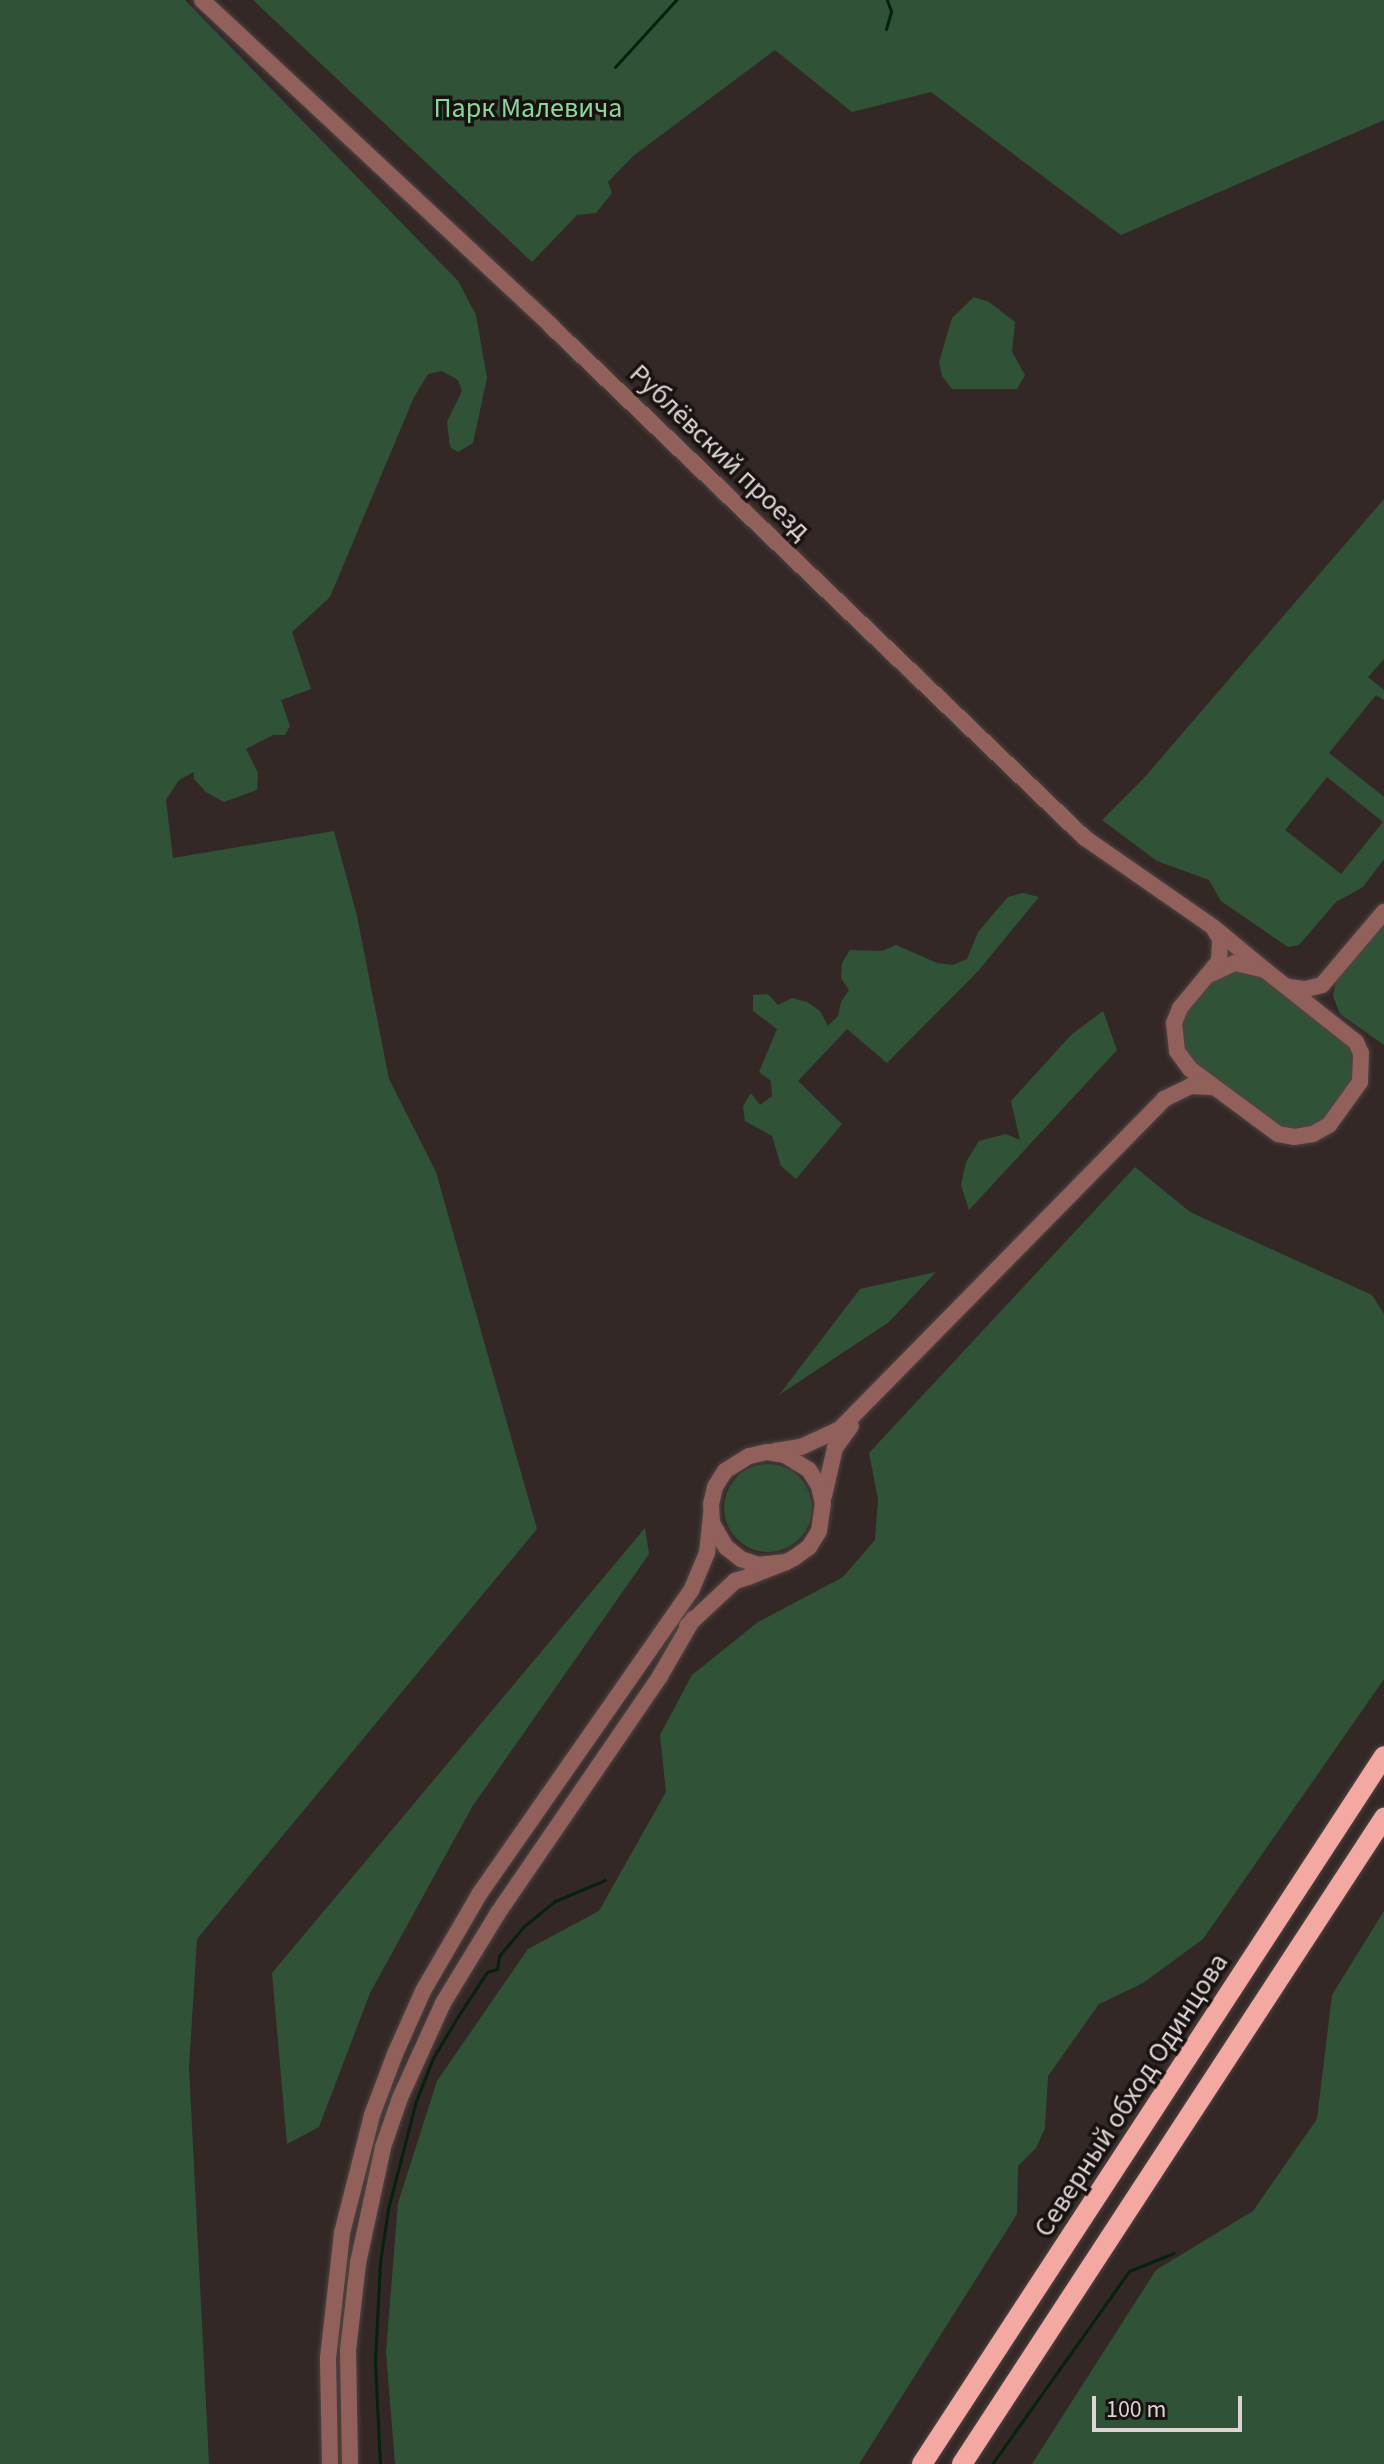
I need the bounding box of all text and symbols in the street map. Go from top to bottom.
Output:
park label: Парк Малевича [434,91,622,125]
street label: Рублёвский проезд [623,357,817,547]
street label: Северный обход Одинцова [1027,1947,1235,2243]
scale bar [1096,2380,1246,2430]
text: 100 m [1106,2392,1166,2427]

